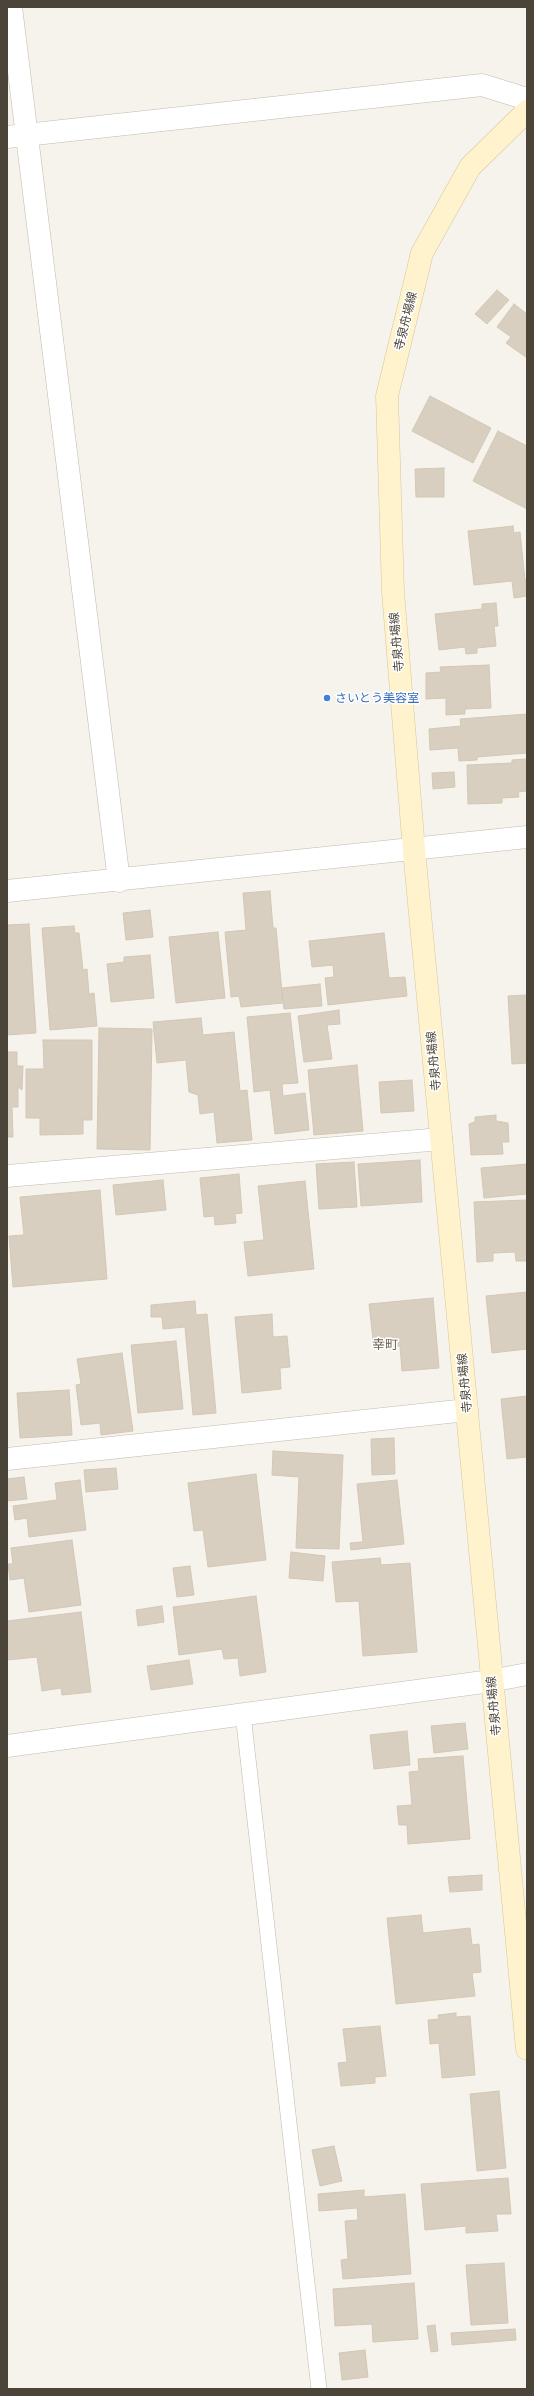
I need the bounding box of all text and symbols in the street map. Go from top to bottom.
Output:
street label: 寺泉舟場線 [392,290,420,352]
street label: 寺泉舟場線 [387,611,407,673]
place label: さいとう美容室 [335,691,419,705]
marker: さいとう美容室 [322,693,332,703]
street label: 寺泉舟場線 [424,1030,444,1092]
district label: 幸町 [372,1337,398,1353]
street label: 寺泉舟場線 [455,1352,475,1414]
street label: 寺泉舟場線 [484,1675,504,1737]

